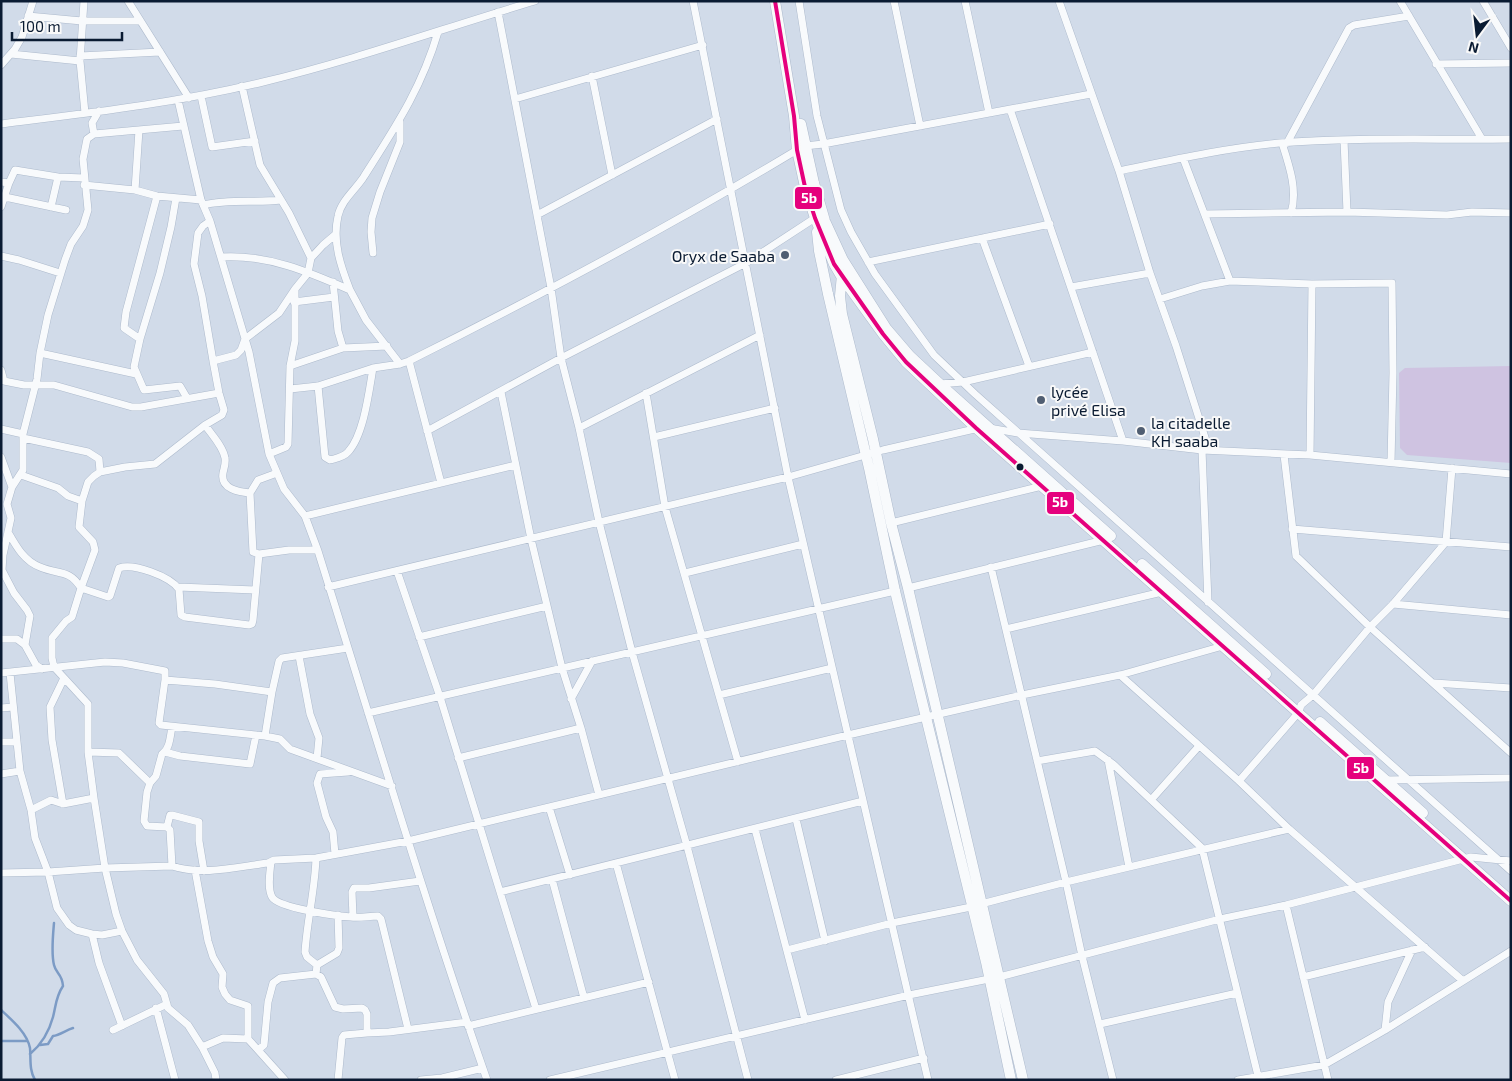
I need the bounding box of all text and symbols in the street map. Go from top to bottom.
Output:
scale bar [12,10,122,42]
north arrow [1452,10,1502,60]
text: 100 m [20,17,61,35]
text: N [1466,39,1481,58]
line badge: 5b [794,186,823,210]
text: 5b [801,189,817,206]
place label: Oryx de Saaba [672,246,775,265]
marker: Oryx de Saaba [779,249,791,261]
place label: lycée privé Elisa [1051,382,1126,419]
marker: lycée privé Elisa [1035,394,1047,406]
place label: la citadelle KH saaba [1151,413,1231,450]
marker: la citadelle KH saaba [1135,425,1147,437]
unlabelled marker [1015,462,1025,472]
line badge: 5b [1046,491,1075,515]
text: 5b [1052,493,1068,510]
line badge: 5b [1346,756,1375,780]
text: 5b [1353,759,1369,776]

